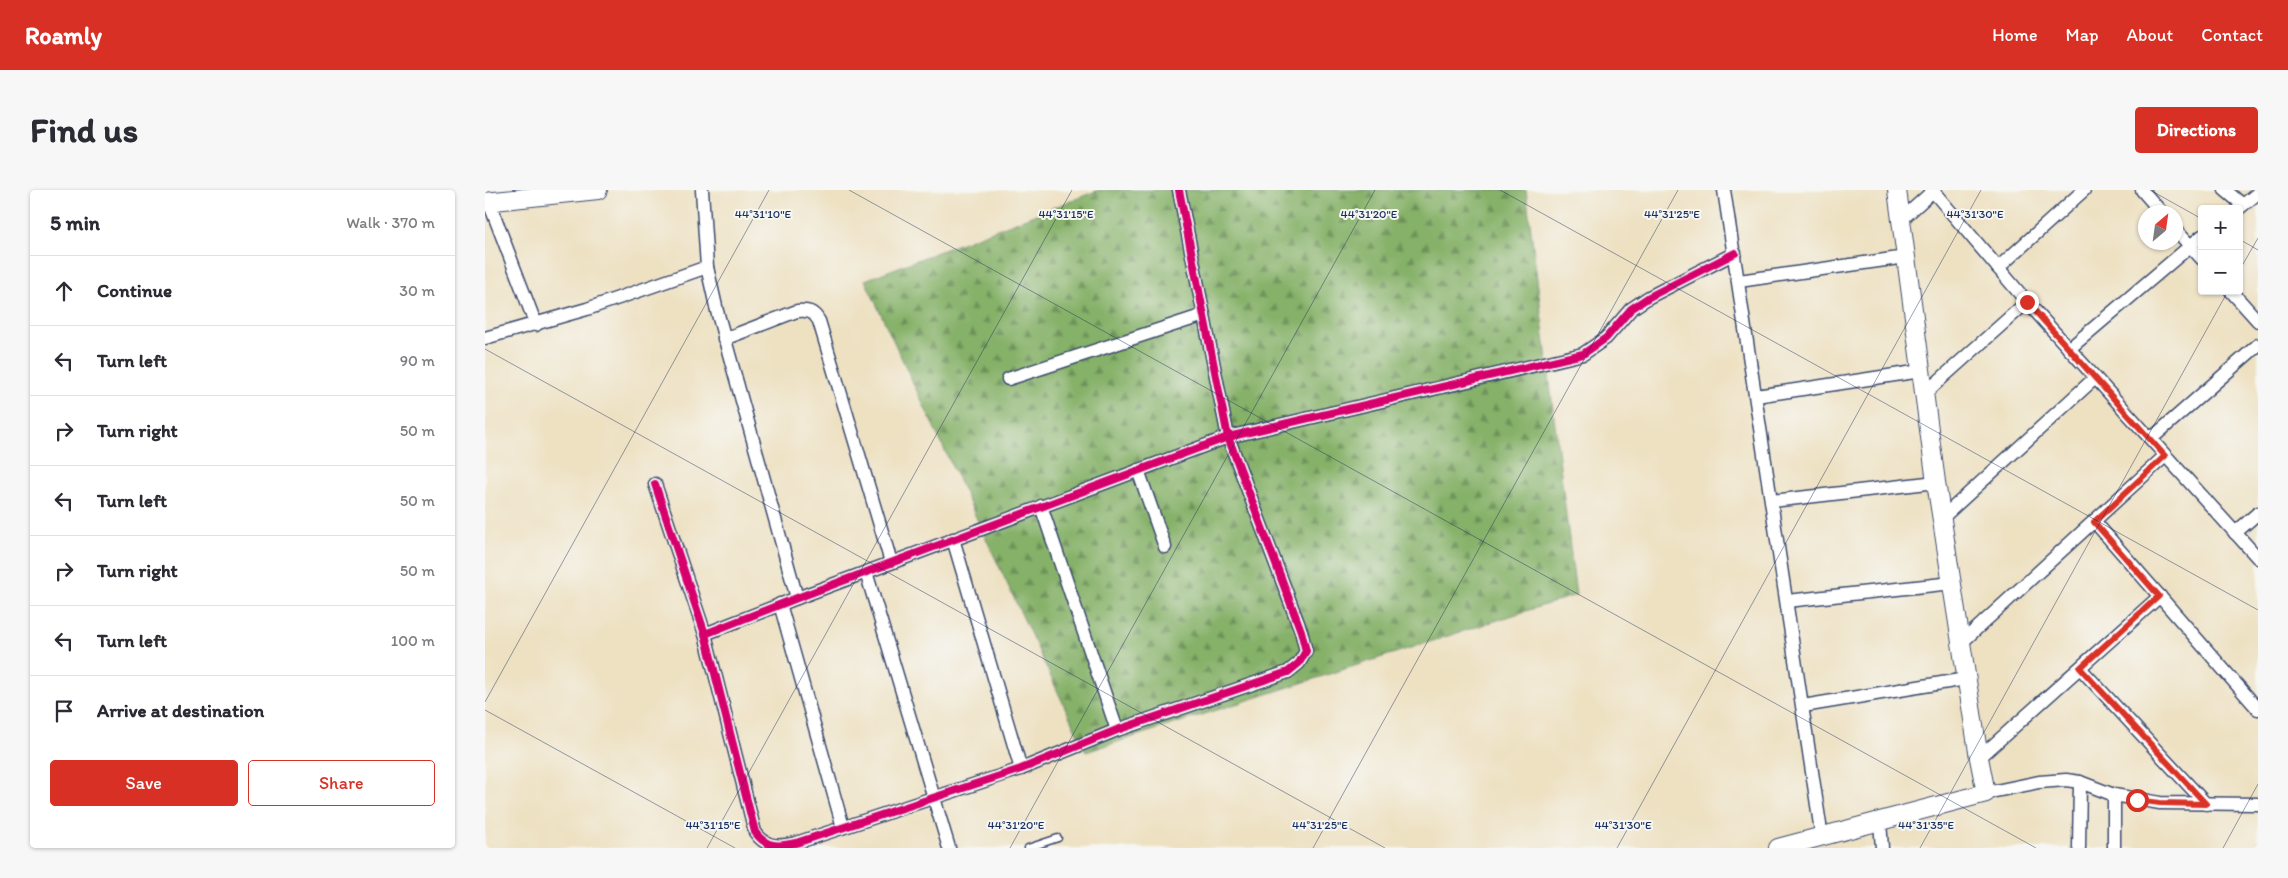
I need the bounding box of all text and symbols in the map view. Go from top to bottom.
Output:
text: Roamly [25,21,102,50]
text: Home [1992,24,2038,46]
text: Map [2066,24,2099,46]
text: About [2127,24,2173,46]
text: Contact [2201,24,2263,46]
button: Directions [2135,107,2258,153]
text: Find us [30,109,138,151]
north arrow [2138,205,2183,250]
map controls [2198,205,2243,295]
button: + [2198,205,2243,250]
text: 44°31'10"E [735,207,792,221]
text: 44°31'15"E [1038,207,1094,221]
text: 44°31'20"E [1340,207,1398,221]
text: 44°31'25"E [1644,207,1700,221]
text: 44°31'30"E [1946,207,2004,221]
text: 5 min [50,210,100,235]
text: Walk · 370 m [346,213,435,232]
button: − [2198,250,2243,295]
icon: ahead [50,277,78,305]
text: Continue [97,279,172,302]
text: 30 m [399,281,435,300]
route end [2016,291,2039,314]
icon: left [50,347,78,375]
text: Turn left [97,349,167,372]
text: 90 m [400,351,435,370]
icon: right [50,417,78,445]
text: Turn right [97,419,178,442]
text: 50 m [400,421,435,440]
icon: left [50,487,78,515]
text: Turn left [97,489,167,512]
text: 50 m [400,491,435,510]
icon: right [50,557,78,585]
text: Turn right [97,559,178,582]
text: 50 m [400,561,435,580]
icon: left [50,627,78,655]
text: Turn left [97,629,167,652]
text: 100 m [391,631,435,650]
icon: arrive [50,697,78,725]
text: Arrive at destination [97,699,264,722]
button: Save [50,760,238,806]
button: Share [248,760,435,806]
route start [2126,789,2149,812]
text: 44°31'15"E [685,818,741,832]
text: 44°31'20"E [987,818,1045,832]
text: 44°31'25"E [1292,818,1348,832]
text: 44°31'30"E [1594,818,1652,832]
text: 44°31'35"E [1898,818,1954,832]

